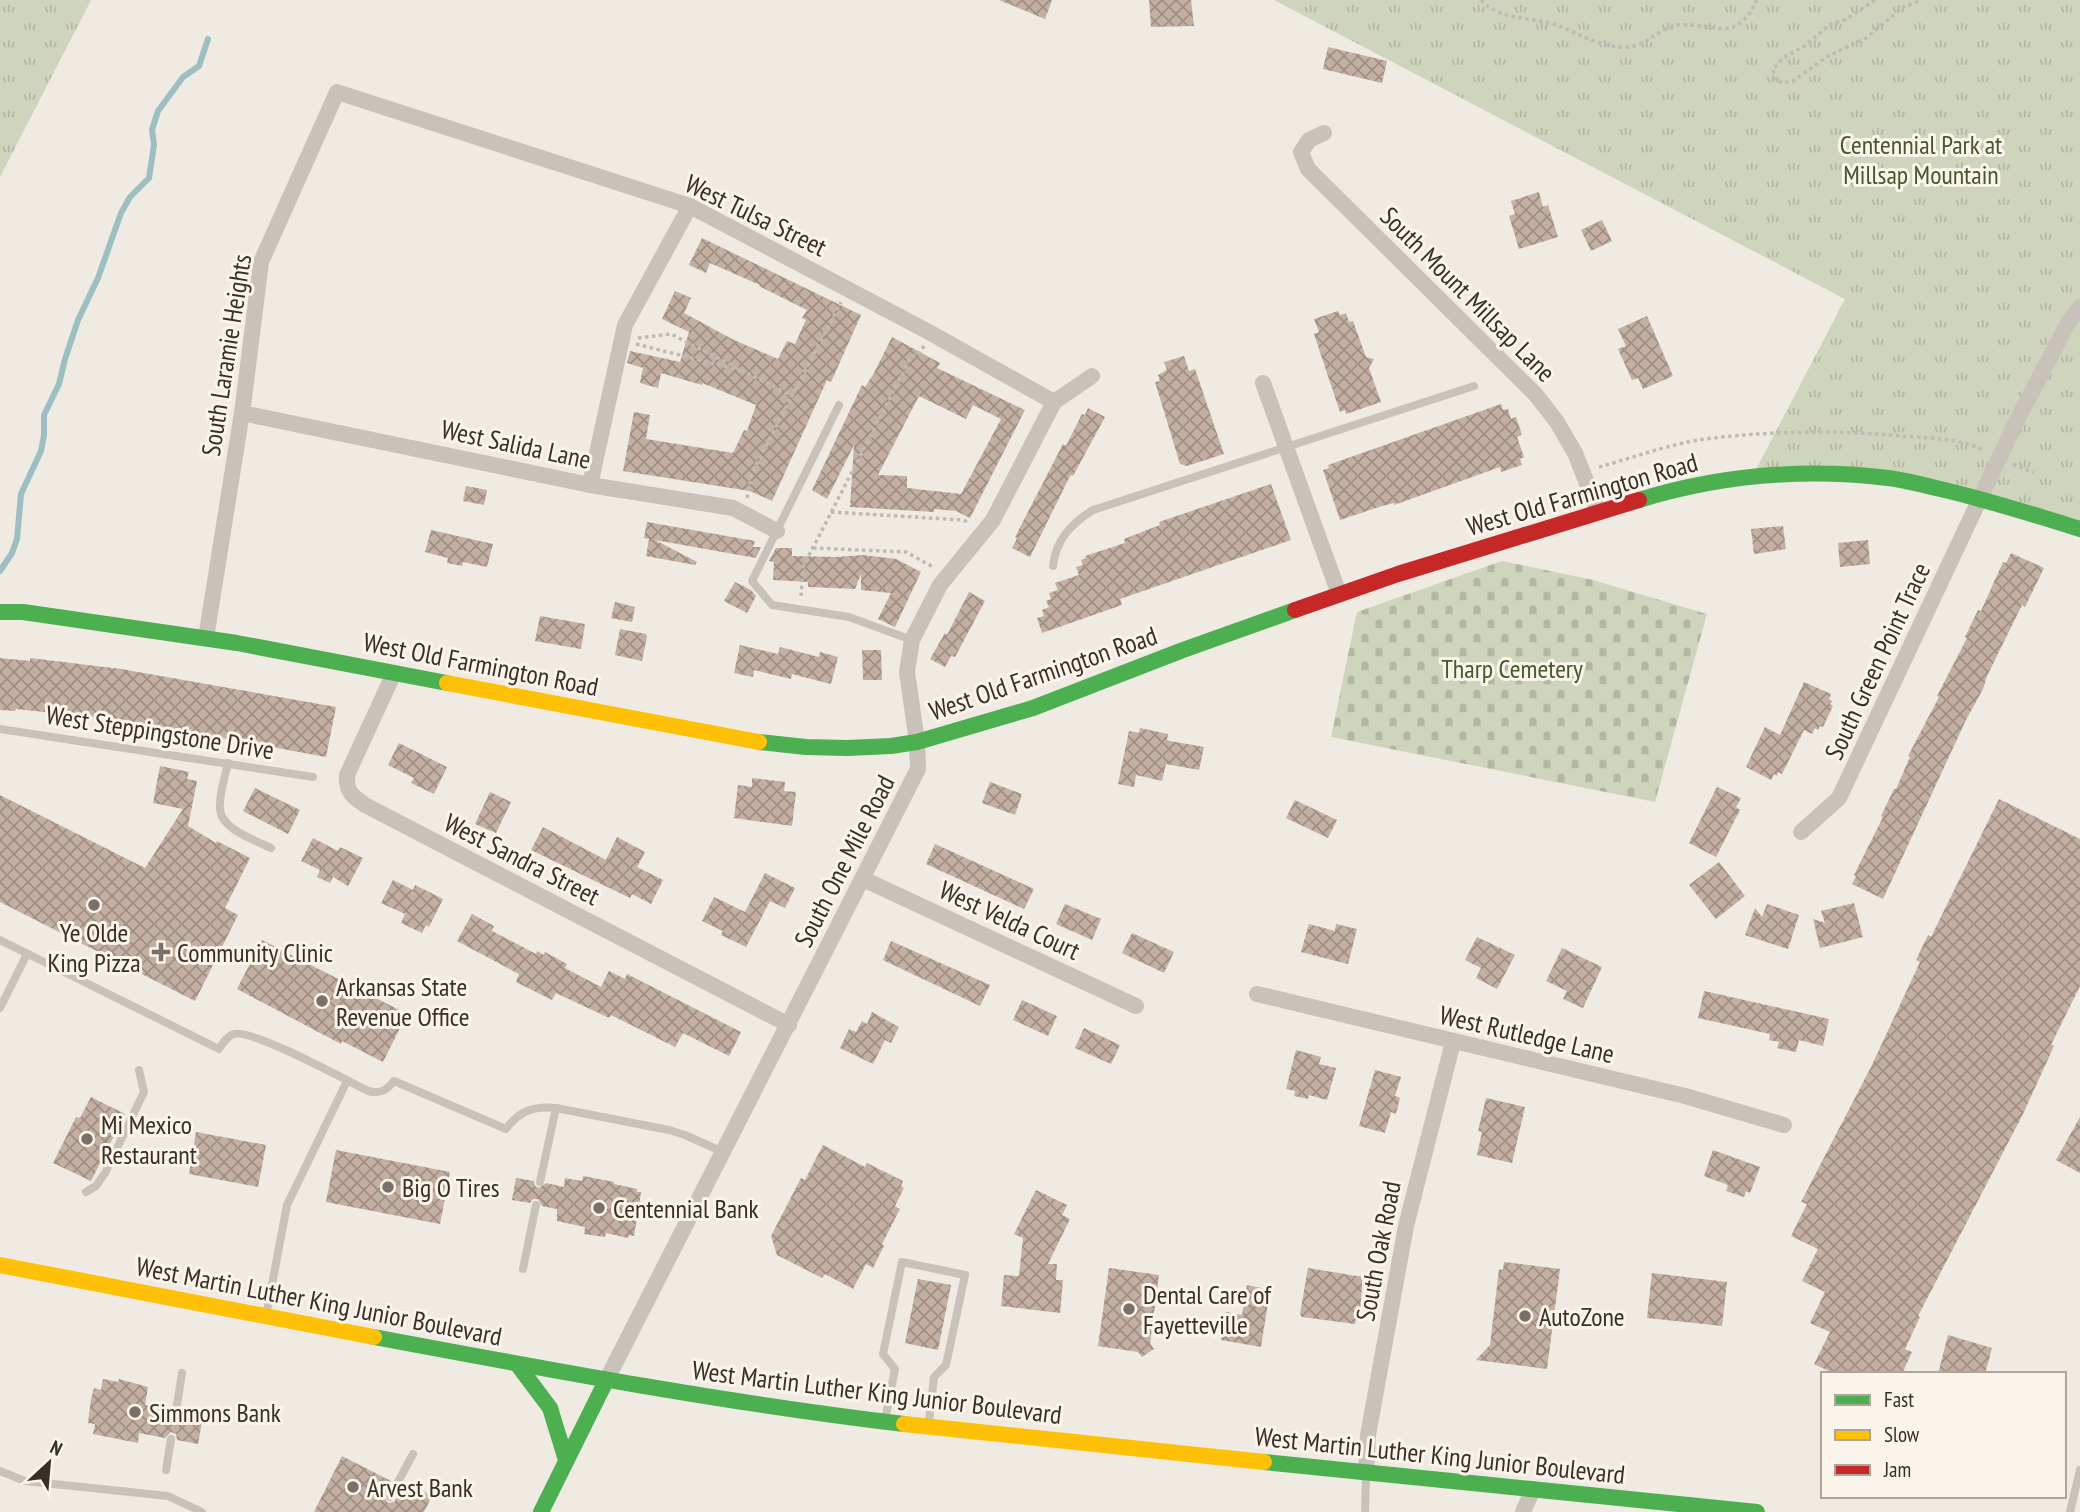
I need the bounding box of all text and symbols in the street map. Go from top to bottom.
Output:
park label: Centennial Park at Millsap Mountain [1840,128,2002,191]
street label: West Tulsa Street [680,167,832,263]
street label: South Mount Millsap Lane [1374,200,1562,388]
street label: South Laramie Heights [194,252,258,458]
street label: West Salida Lane [438,412,594,476]
street label: West Old Farmington Road [1463,445,1701,543]
street label: South Green Point Trace [1817,557,1937,765]
street label: West Old Farmington Road [925,619,1161,727]
street label: West Old Farmington Road [361,625,601,703]
park label: Tharp Cemetery [1441,652,1583,685]
street label: West Steppingstone Drive [44,698,276,766]
street label: South One Mile Road [786,770,902,952]
street label: West Sandra Street [439,806,605,912]
street label: West Velda Court [934,873,1086,967]
marker: Ye Olde King Pizza [86,897,102,913]
place label: Ye Olde King Pizza [47,916,141,979]
place label: Community Clinic [177,936,333,969]
marker: Community Clinic [151,942,171,962]
place label: Arkansas State Revenue Office [336,970,469,1033]
marker: Arkansas State Revenue Office [314,993,330,1009]
street label: West Rutledge Lane [1436,998,1618,1070]
place label: Mi Mexico Restaurant [101,1108,197,1171]
marker: Mi Mexico Restaurant [79,1131,95,1147]
place label: Big O Tires [402,1171,500,1204]
street label: South Oak Road [1348,1178,1408,1324]
marker: Big O Tires [380,1179,396,1195]
place label: Centennial Bank [613,1192,759,1225]
marker: Centennial Bank [591,1200,607,1216]
street label: West Martin Luther King Junior Boulevard [133,1249,505,1353]
place label: Dental Care of Fayetteville [1143,1278,1272,1341]
place label: AutoZone [1539,1300,1625,1333]
marker: Dental Care of Fayetteville [1121,1301,1137,1317]
marker: AutoZone [1517,1308,1533,1324]
street label: West Martin Luther King Junior Boulevard [690,1353,1064,1431]
legend [1821,1372,2066,1498]
text: Fast [1884,1386,1914,1413]
place label: Simmons Bank [149,1396,281,1429]
marker: Simmons Bank [127,1404,143,1420]
street label: West Martin Luther King Junior Boulevard [1253,1419,1627,1491]
text: Slow [1884,1421,1920,1448]
north arrow [14,1428,84,1498]
text: N [47,1435,66,1461]
text: Jam [1883,1456,1911,1483]
place label: Arvest Bank [367,1471,473,1504]
marker: Arvest Bank [345,1479,361,1495]

